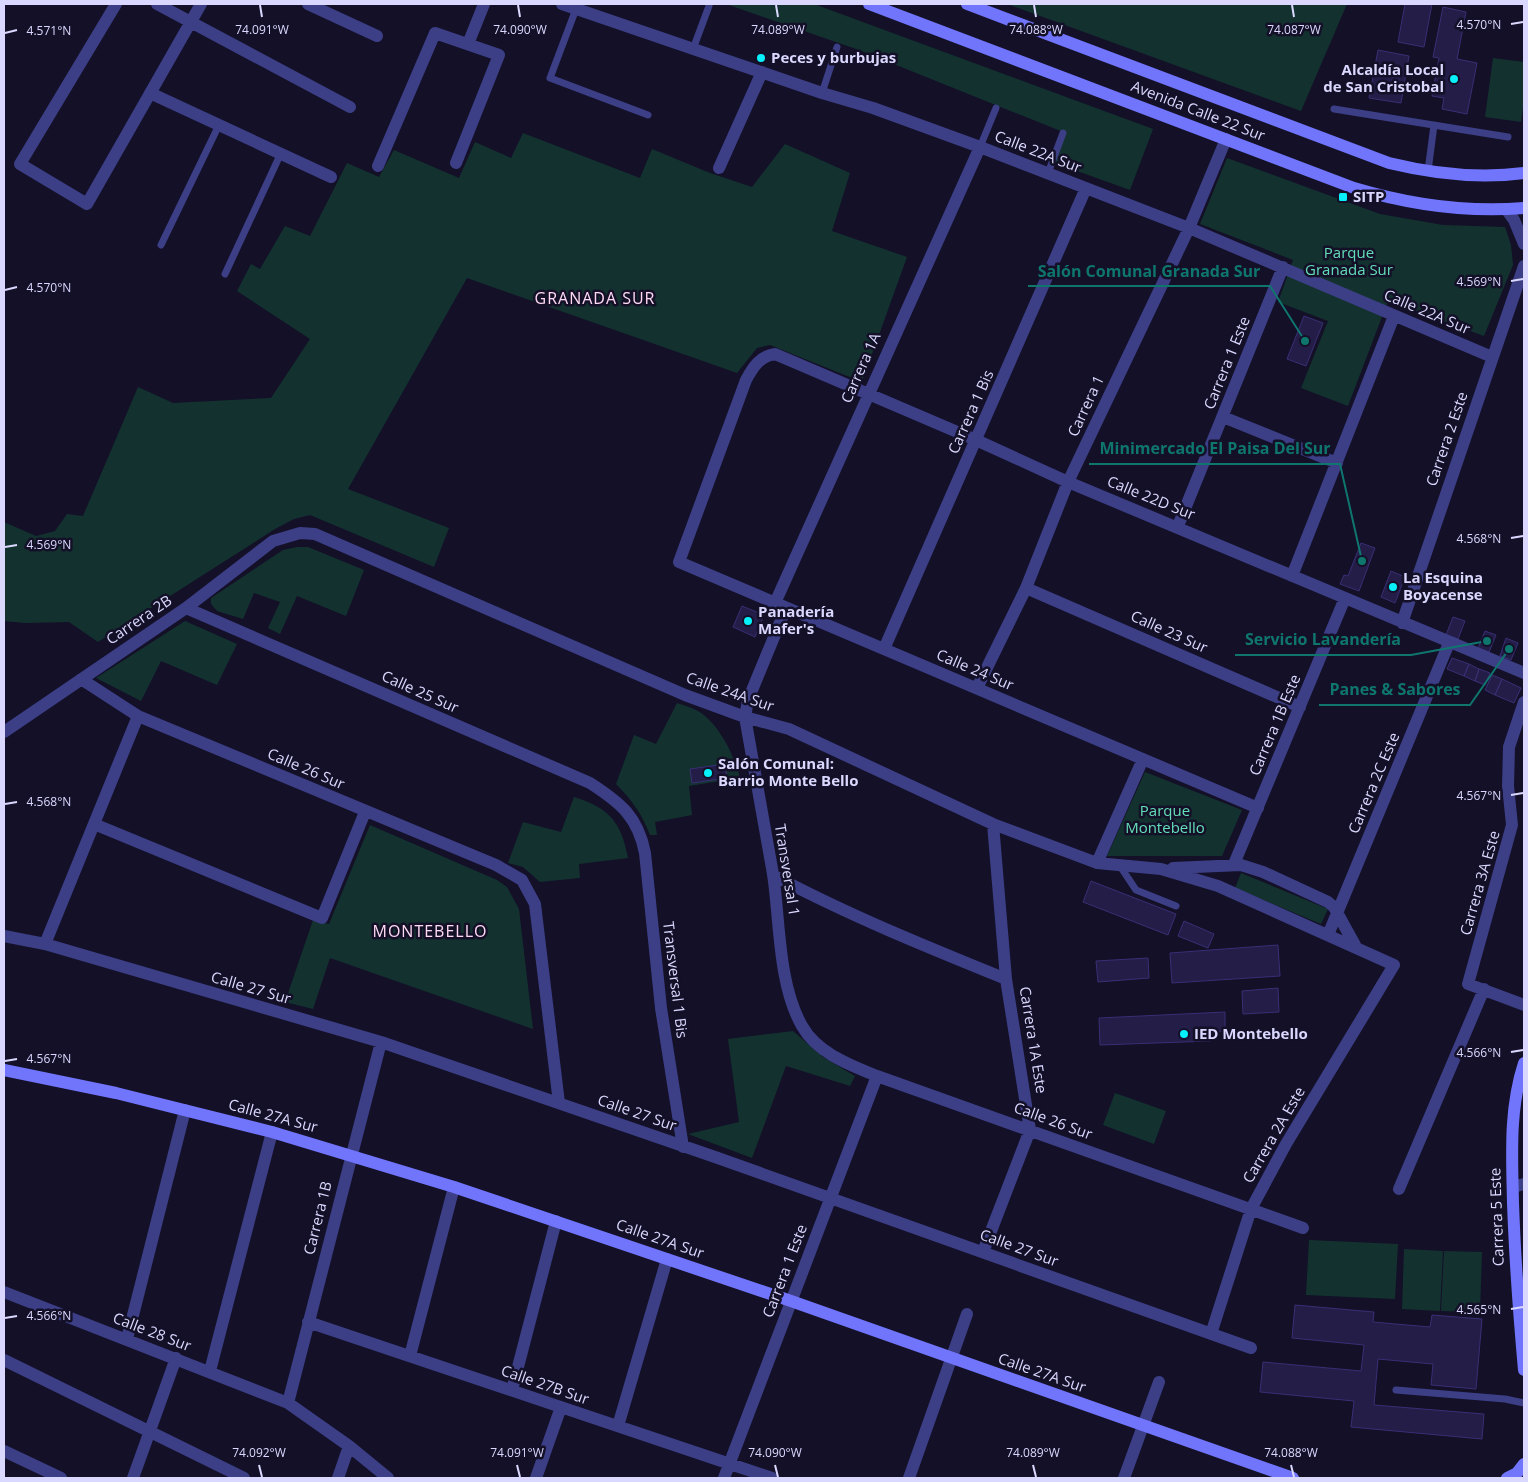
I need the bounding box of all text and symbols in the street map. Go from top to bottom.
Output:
text: 4.570°N [1457,16,1501,33]
text: 74.091°W [235,21,289,38]
text: 74.090°W [493,21,547,38]
text: 74.089°W [751,21,805,38]
text: 74.088°W [1009,21,1063,38]
text: 74.087°W [1267,21,1321,38]
text: 4.571°N [27,22,71,39]
place label: Peces y burbujas [771,47,896,67]
marker: Peces y burbujas [755,52,767,64]
place label: Alcaldía Local de San Cristobal [1323,59,1444,96]
marker: Alcaldía Local de San Cristobal [1448,73,1460,85]
street label: Avenida Calle 22 Sur [1128,75,1268,145]
street label: Calle 22A Sur [992,125,1085,177]
place label: SITP [1353,186,1384,206]
marker: SITP [1337,191,1349,203]
park label: Parque Granada Sur [1305,242,1393,279]
callout: Salón Comunal Granada Sur [1028,255,1270,286]
text: Salón Comunal Granada Sur [1038,260,1260,282]
text: 4.569°N [1457,273,1501,290]
text: 4.570°N [27,279,71,296]
street label: Calle 22A Sur [1381,284,1474,338]
district label: GRANADA SUR [535,287,655,309]
street label: Carrera 1 Este [1198,313,1254,412]
street label: Carrera 1A [836,329,885,406]
street label: Carrera 1 Bis [943,366,998,457]
street label: Carrera 1 [1062,372,1108,439]
street label: Carrera 2 Este [1421,389,1472,489]
callout: Minimercado El Paisa Del Sur [1089,433,1340,464]
text: Minimercado El Paisa Del Sur [1099,437,1331,459]
street label: Calle 22D Sur [1104,470,1198,524]
text: 4.568°N [1457,530,1501,547]
text: 4.569°N [27,536,71,553]
place label: La Esquina Boyacense [1403,567,1483,604]
marker: La Esquina Boyacense [1387,581,1399,593]
street label: Carrera 2B [102,590,175,648]
place label: Panadería Mafer's [758,601,834,638]
street label: Calle 23 Sur [1128,605,1211,657]
marker: Panadería Mafer's [742,615,754,627]
callout: Servicio Lavandería [1235,624,1411,655]
text: Servicio Lavandería [1245,628,1401,650]
street label: Calle 24 Sur [934,644,1017,694]
street label: Calle 25 Sur [379,665,462,717]
street label: Calle 24A Sur [684,667,777,715]
street label: Carrera 1B Este [1244,671,1304,778]
callout: Panes & Sabores [1319,674,1470,705]
text: Panes & Sabores [1329,678,1461,700]
street label: Carrera 2C Este [1343,729,1403,836]
street label: Calle 26 Sur [265,743,348,793]
place label: Salón Comunal: Barrio Monte Bello [718,753,858,790]
marker: Salón Comunal: Barrio Monte Bello [702,767,714,779]
text: 4.567°N [1457,787,1501,804]
text: 4.568°N [27,793,71,810]
park label: Parque Montebello [1125,800,1205,837]
street label: Transversal 1 [771,822,805,917]
street label: Carrera 3A Este [1455,828,1504,937]
district label: MONTEBELLO [373,920,487,942]
street label: Transversal 1 Bis [659,920,693,1039]
street label: Calle 27 Sur [209,966,294,1008]
street label: Carrera 1A Este [1016,985,1052,1095]
place label: IED Montebello [1194,1023,1308,1043]
marker: IED Montebello [1178,1028,1190,1040]
text: 4.566°N [1457,1044,1501,1061]
text: 4.567°N [27,1050,71,1067]
street label: Carrera 2A Este [1237,1083,1309,1186]
street label: Calle 27 Sur [595,1089,679,1135]
street label: Calle 27A Sur [226,1093,320,1137]
street label: Calle 26 Sur [1011,1097,1095,1144]
street label: Carrera 5 Este [1484,1167,1508,1267]
street label: Carrera 1B [298,1179,336,1257]
street label: Calle 27A Sur [614,1214,707,1262]
street label: Carrera 1 Este [757,1221,811,1320]
street label: Calle 27 Sur [977,1224,1061,1271]
text: 4.565°N [1457,1301,1501,1318]
text: 4.566°N [27,1307,71,1324]
street label: Calle 28 Sur [110,1307,194,1355]
street label: Calle 27A Sur [996,1348,1089,1396]
street label: Calle 27B Sur [499,1360,592,1408]
text: 74.092°W [232,1444,286,1461]
text: 74.091°W [490,1444,544,1461]
text: 74.090°W [748,1444,802,1461]
text: 74.089°W [1006,1444,1060,1461]
text: 74.088°W [1264,1444,1318,1461]

